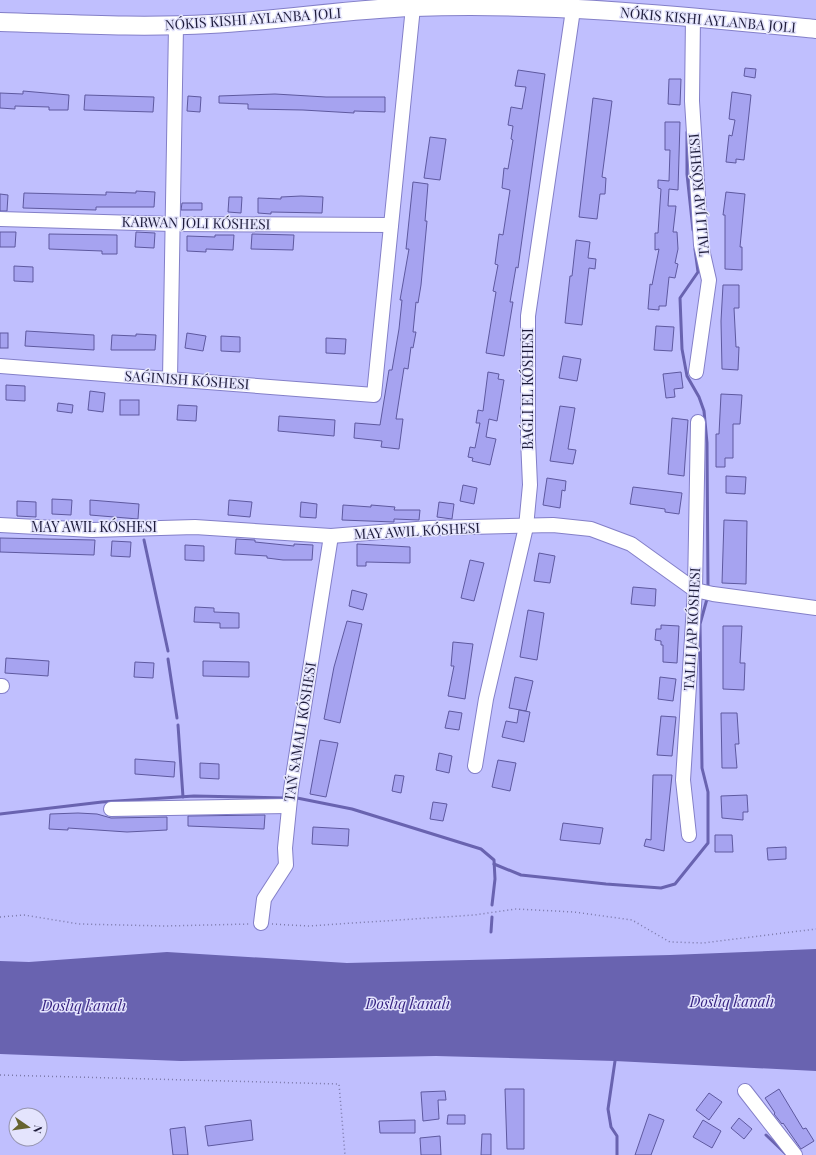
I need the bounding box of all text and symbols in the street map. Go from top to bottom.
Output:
street label: NÓKIS KISHI AYLANBA JOLI [619,2,797,37]
street label: NÓKIS KISHI AYLANBA JOLI [164,3,342,34]
street label: TALLI JAP KÓSHESI [684,132,713,257]
street label: KARWAN JOLI KÓSHESI [121,212,271,233]
street label: BAǴLI EL KÓSHESI [518,328,537,450]
street label: SAǴINISH KÓSHESI [124,366,250,393]
street label: MAY AWIL KÓSHESI [31,517,157,536]
street label: MAY AWIL KÓSHESI [353,518,481,543]
street label: TALLI JAP KÓSHESI [679,567,704,691]
street label: TAŃ SAMALI KÓSHESI [279,661,320,803]
water label: Doslıq kanalı [689,991,774,1011]
water label: Doslıq kanalı [365,993,450,1013]
water label: Doslıq kanalı [41,995,126,1015]
north arrow [8,1107,48,1147]
text: N [30,1124,46,1135]

